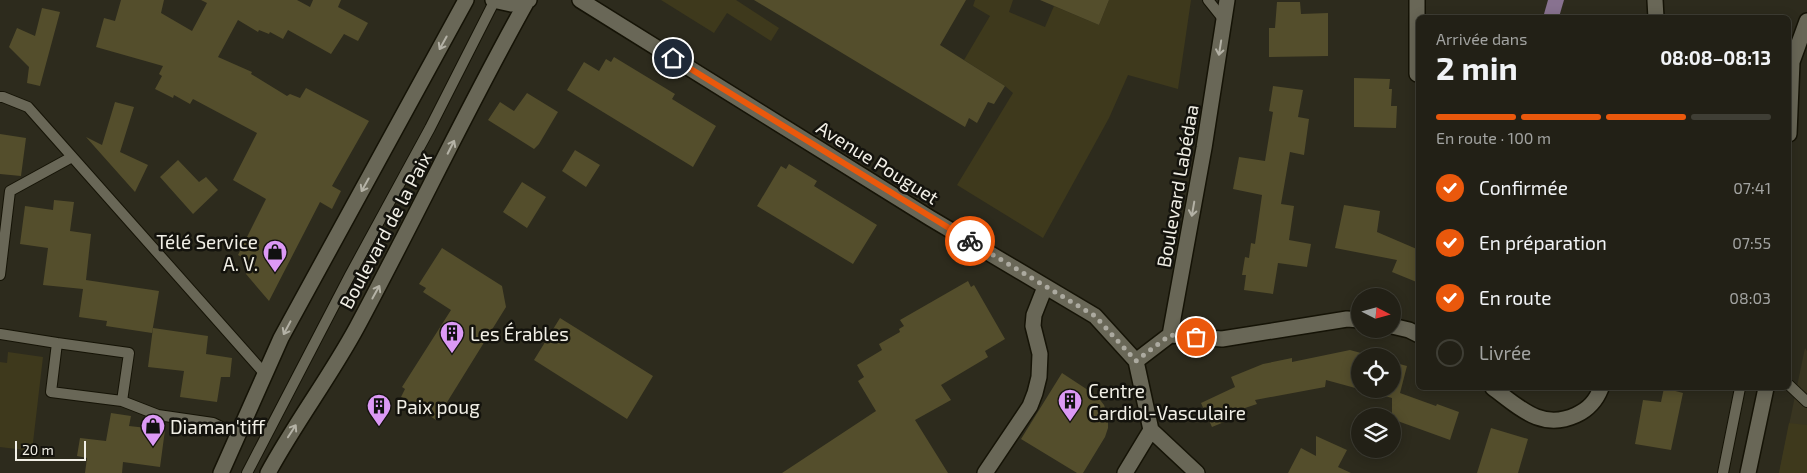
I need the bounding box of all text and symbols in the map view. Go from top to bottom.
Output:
text: Arrivée dans [1436,29,1527,48]
one-way arrow [438,35,447,50]
pin [652,37,694,79]
one-way arrow [1214,40,1224,56]
icon: home [659,44,687,72]
text: 08:08–08:13 [1660,46,1771,69]
text: 2 min [1436,48,1518,86]
street label: Boulevard Labédaa [1151,103,1203,269]
street label: Avenue Pouguet [813,115,943,209]
text: En route · 100 m [1436,128,1551,147]
one-way arrow [446,140,456,155]
street label: Boulevard de la Paix [334,148,436,312]
icon: check [1436,174,1464,202]
text: Confirmée [1479,176,1568,199]
one-way arrow [359,178,369,192]
text: 07:41 [1733,178,1771,197]
one-way arrow [1188,200,1198,216]
courier [945,216,995,266]
icon: bike [956,227,984,255]
icon: check [1436,229,1464,257]
place label: Télé Service A. V. [156,230,258,275]
text: En préparation [1479,231,1607,254]
text: 07:55 [1732,233,1771,252]
shop icon: Télé Service A. V. [262,239,288,273]
one-way arrow [371,284,381,299]
icon: check [1436,284,1464,312]
text: En route [1479,286,1551,309]
north arrow [1351,288,1401,338]
map controls [1351,288,1401,458]
text: 08:03 [1729,288,1771,307]
pin [1175,316,1217,358]
one-way arrow [281,320,291,335]
building icon: Les Érables [439,320,465,354]
place label: Les Érables [470,322,569,345]
icon: bag [1182,323,1210,351]
text: Livrée [1479,341,1531,364]
button: locate [1351,348,1401,398]
place label: Centre Cardiol-Vasculaire [1088,379,1246,424]
building icon: Centre Cardiol-Vasculaire [1057,388,1083,422]
building icon: Paix poug [366,393,392,427]
place label: Paix poug [396,395,480,418]
button: layers [1351,408,1401,458]
shop icon: Diaman'tiff [140,413,166,447]
place label: Diaman'tiff [170,415,266,438]
one-way arrow [288,424,298,438]
scale bar [15,438,86,461]
text: 20 m [22,441,54,458]

